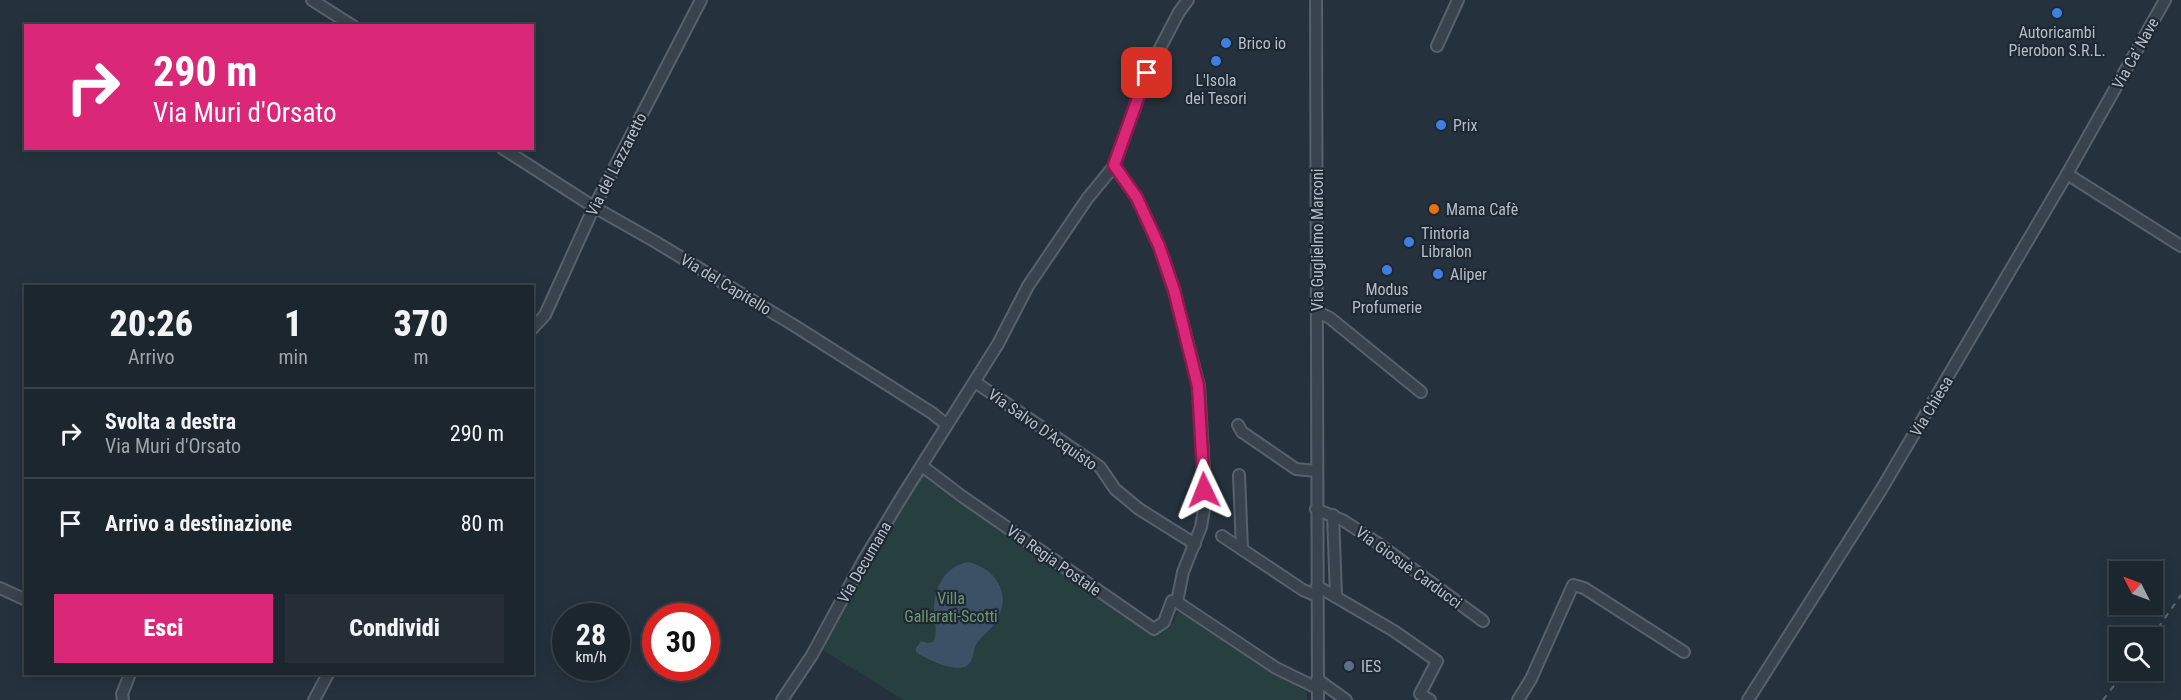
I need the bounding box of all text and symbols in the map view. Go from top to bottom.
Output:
marker: Autoricambi Pierobon S.R.L. [2050,6,2064,20]
street label: Via Ca' Nave [2108,14,2163,92]
place label: Autoricambi Pierobon S.R.L. [2008,23,2106,60]
place label: Brico io [1238,34,1286,53]
marker: Brico io [1219,36,1233,50]
text: 290 m [153,47,258,96]
pin [1121,47,1172,98]
icon: right [54,48,132,126]
marker: L'Isola dei Tesori [1209,54,1223,68]
icon: arrive [1130,56,1163,89]
place label: L'Isola dei Tesori [1185,71,1247,108]
text: Via Muri d'Orsato [153,97,337,129]
street label: Via del Lazzaretto [582,109,651,219]
place label: Prix [1453,116,1477,135]
marker: Prix [1434,118,1448,132]
street label: Via Guglielmo Marconi [1308,169,1327,311]
place label: Mama Cafè [1446,200,1518,219]
marker: Mama Cafè [1427,202,1441,216]
place label: Tintoria Libralon [1421,224,1472,261]
marker: Tintoria Libralon [1402,235,1416,249]
street label: Via del Capitello [677,250,775,319]
marker: Modus Profumerie [1380,263,1394,277]
place label: Aliper [1450,265,1487,284]
marker: Aliper [1431,267,1445,281]
place label: Modus Profumerie [1352,280,1422,317]
text: 20:26 [110,303,193,345]
text: 1 [284,303,302,345]
text: 370 [393,303,448,345]
text: Arrivo [128,345,175,369]
text: min [279,345,308,369]
text: m [413,345,428,369]
street label: Via Chiesa [1906,373,1957,440]
street label: Via Salvo D'Acquisto [984,385,1101,474]
text: Svolta a destra [105,409,236,434]
icon: right [54,417,87,450]
text: 290 m [450,421,504,446]
text: Via Muri d'Orsato [105,434,241,458]
position arrow [1172,458,1236,522]
icon: arrive [54,507,87,540]
text: Arrivo a destinazione [105,511,292,536]
text: 80 m [461,511,504,536]
street label: Via Decumana [833,518,895,606]
street label: Via Regia Postale [1003,521,1104,600]
street label: Via Giosuè Carducci [1352,522,1466,612]
north arrow [2109,561,2163,615]
map controls [2109,561,2163,681]
park label: Villa Gallarati-Scotti [904,589,998,626]
button: Esci [54,594,273,663]
button: Condividi [285,594,504,663]
speed limit sign: 30 [642,603,720,681]
text: 28 [576,617,606,652]
button: search [2109,627,2163,681]
text: km/h [576,648,606,666]
place label: IES [1361,657,1381,676]
marker: IES [1342,659,1356,673]

